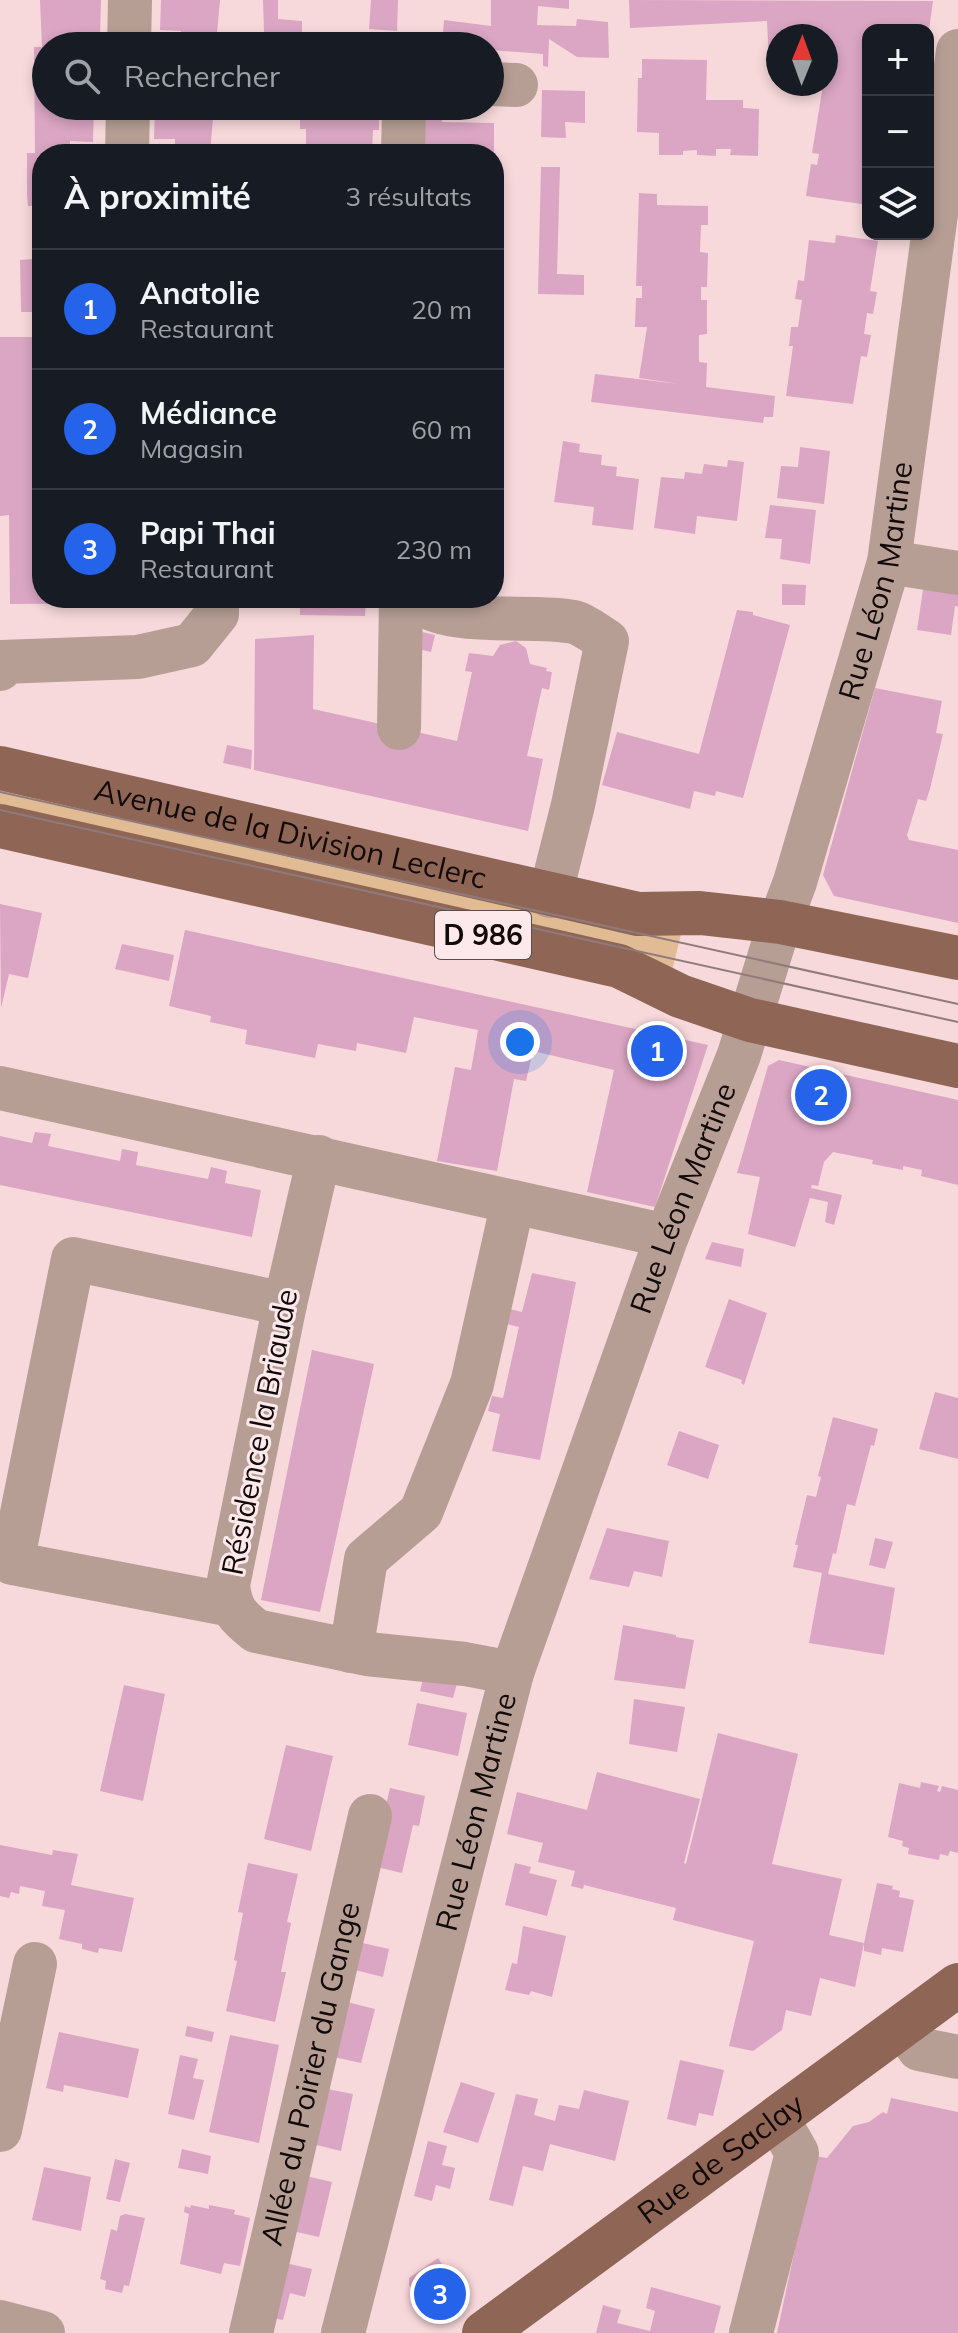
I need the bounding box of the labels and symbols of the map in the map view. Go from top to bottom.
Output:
north arrow [766,24,838,96]
street label: Rue Léon Martine [829,459,920,705]
street label: Avenue de la Division Leclerc [91,770,491,897]
road number: D 986 [435,911,531,959]
pin: 1 [631,1021,683,1081]
your location [500,1022,540,1062]
pin: 2 [795,1065,847,1125]
street label: Rue Léon Martine [621,1077,744,1318]
street label: Résidence la Briaude [213,1286,305,1578]
street label: Rue Léon Martine [427,1688,524,1935]
street label: Allée du Poirier du Gange [252,1898,368,2249]
street label: Rue de Saclay [630,2085,811,2232]
pin: 3 [414,2264,466,2324]

